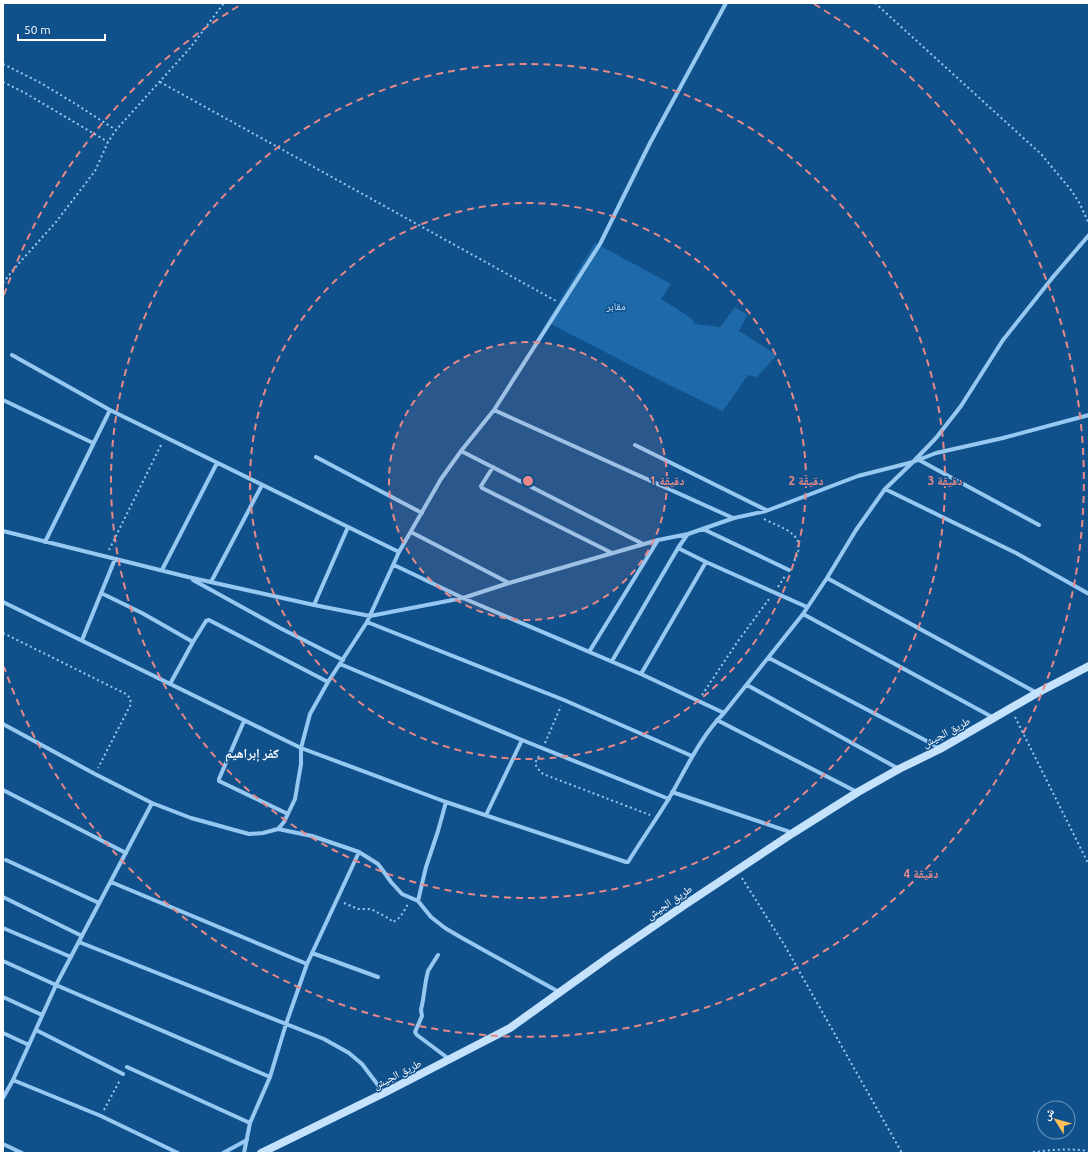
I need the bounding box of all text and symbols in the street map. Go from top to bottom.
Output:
scale bar [18,16,105,42]
text: 50 m [24,23,51,36]
park label: مقابر [605,300,626,312]
centre of rings [521,474,535,488]
text: 1 دقيقة [650,474,684,488]
text: 2 دقيقة [789,474,823,488]
text: 3 دقيقة [928,474,962,488]
street label: طريق الجيش [920,714,972,751]
district label: كفر إبراهيم [225,746,279,763]
text: 4 دقيقة [904,867,938,881]
street label: طريق الجيش [644,882,695,922]
street label: طريق الجيش [371,1057,424,1092]
north arrow [1036,1100,1076,1140]
text: ش [1040,1105,1058,1123]

